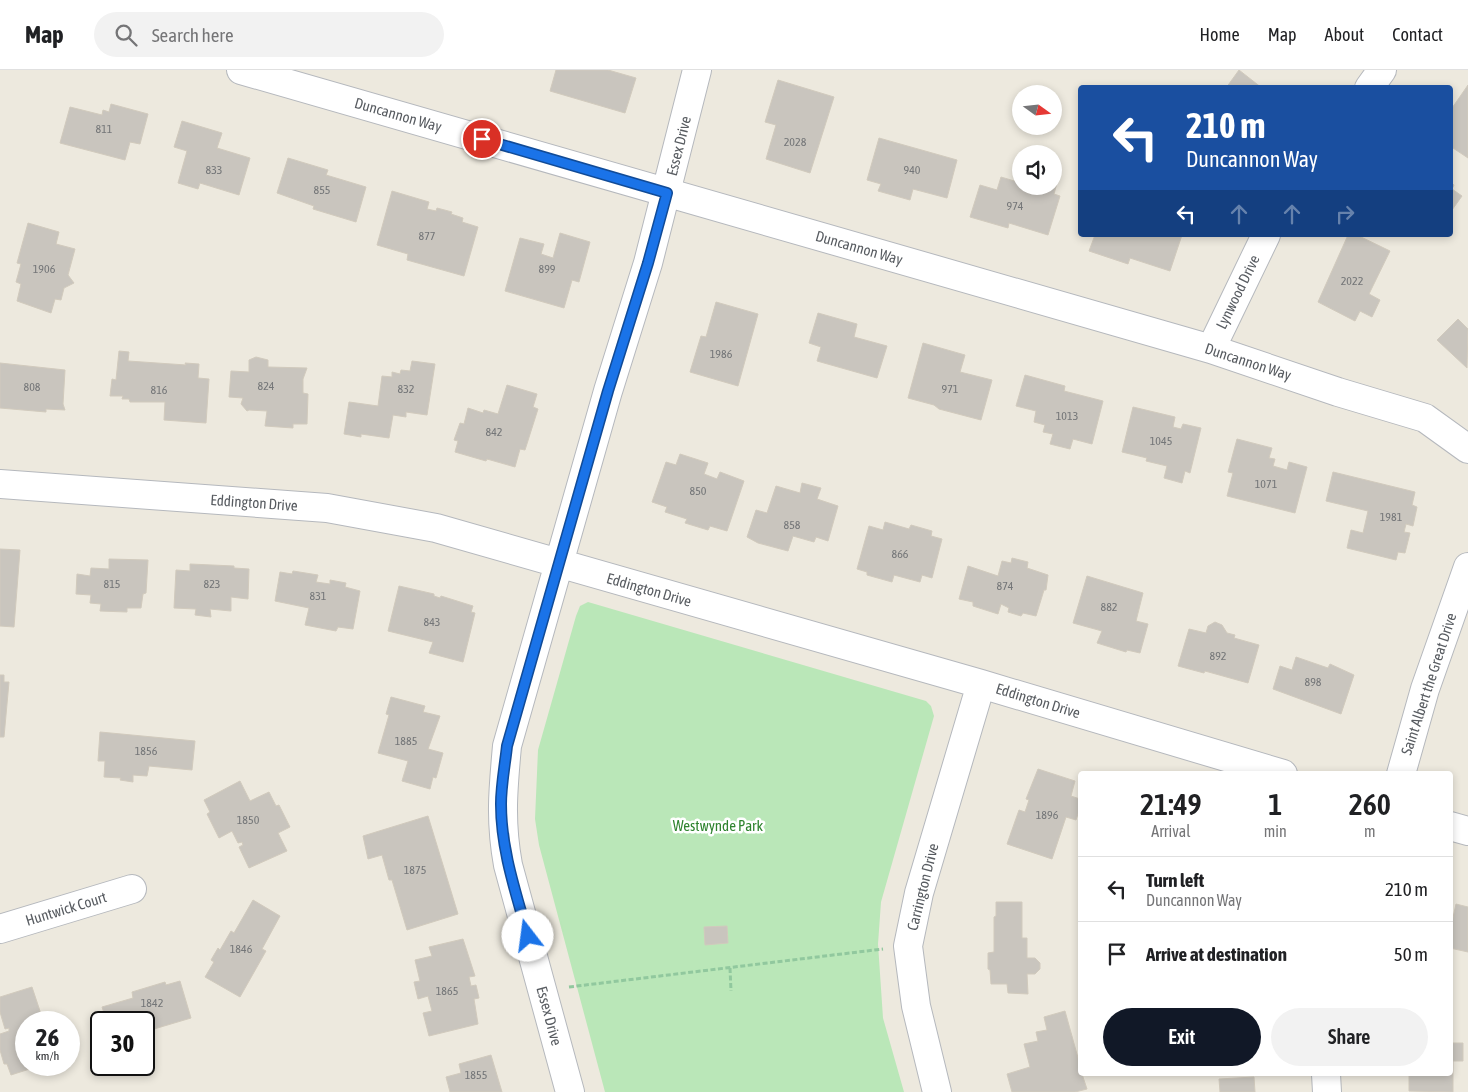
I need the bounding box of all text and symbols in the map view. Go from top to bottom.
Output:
search box [94,12,444,57]
text: Map [25,21,64,48]
icon: search [112,21,140,49]
text: Search here [152,24,234,46]
text: Home [1200,24,1240,45]
text: Map [1268,24,1297,45]
text: About [1325,24,1364,45]
text: Contact [1392,24,1443,45]
north arrow [1012,85,1062,135]
map controls [1012,85,1062,195]
street label: Duncannon Way [353,94,444,135]
icon: left [1103,105,1168,170]
text: 210 m [1186,105,1265,145]
street label: Essex Drive [663,114,694,177]
pin [461,118,503,160]
house number: 811 [96,122,113,136]
icon: arrive [468,125,496,153]
house number: 2028 [784,135,807,149]
button: sound [1012,145,1062,195]
text: Duncannon Way [1186,146,1318,172]
house number: 833 [206,163,222,177]
house number: 940 [904,163,921,177]
house number: 855 [314,183,330,197]
house number: 974 [1007,199,1024,213]
icon: left [1172,200,1200,228]
icon: ahead [1225,200,1253,228]
icon: ahead [1278,200,1306,228]
icon: right [1331,200,1359,228]
street label: Duncannon Way [814,227,905,268]
house number: 877 [419,229,436,243]
street label: Lynwood Drive [1212,252,1263,331]
house number: 1906 [33,262,56,276]
house number: 899 [539,262,556,276]
house number: 2022 [1341,274,1363,288]
street label: Duncannon Way [1203,340,1294,384]
house number: 1986 [710,347,733,361]
house number: 824 [258,379,275,393]
house number: 808 [24,380,41,394]
house number: 832 [398,382,414,396]
house number: 971 [942,382,959,396]
house number: 816 [151,383,168,397]
house number: 1013 [1056,409,1078,423]
house number: 842 [486,425,502,439]
house number: 1045 [1150,434,1172,448]
house number: 1071 [1255,477,1278,491]
house number: 850 [690,484,707,498]
street label: Eddington Drive [210,491,298,514]
house number: 1981 [1380,510,1403,524]
house number: 858 [784,518,801,532]
house number: 866 [892,547,909,561]
street label: Eddington Drive [605,569,694,610]
house number: 815 [104,577,120,591]
house number: 823 [204,577,220,591]
house number: 874 [997,579,1014,593]
house number: 831 [310,589,327,603]
house number: 882 [1101,600,1117,614]
street label: Saint Albert the Great Drive [1398,610,1460,757]
house number: 843 [424,615,440,629]
house number: 892 [1210,649,1226,663]
house number: 898 [1305,675,1322,689]
street label: Eddington Drive [994,680,1083,721]
house number: 1885 [395,734,417,748]
house number: 1856 [135,744,158,758]
text: 21:49 [1140,787,1202,821]
text: 1 [1268,787,1282,821]
text: 260 [1349,787,1391,821]
house number: 1896 [1036,808,1059,822]
house number: 1850 [237,813,260,827]
park label: Westwynde Park [673,817,764,834]
text: Arrival [1151,822,1190,840]
text: min [1264,822,1287,840]
text: m [1364,822,1376,840]
street label: Carrington Drive [903,841,942,932]
house number: 1875 [404,863,426,877]
text: Turn left [1146,869,1204,891]
icon: left [1103,875,1131,903]
text: 210 m [1385,878,1428,900]
street label: Huntwick Court [23,888,108,929]
text: Duncannon Way [1146,891,1242,909]
position arrow [501,909,553,961]
icon: arrive [1103,940,1131,968]
house number: 1846 [230,942,253,956]
text: Arrive at destination [1146,943,1287,965]
text: 50 m [1394,943,1428,965]
house number: 1865 [436,984,458,998]
street label: Essex Drive [533,984,566,1048]
house number: 1842 [141,996,163,1010]
button: Exit [1103,1008,1261,1066]
button: Share [1271,1008,1428,1066]
speed limit sign: 30 [90,1011,155,1076]
text: 26 [36,1023,59,1051]
text: km/h [36,1049,59,1063]
house number: 1855 [465,1068,487,1082]

